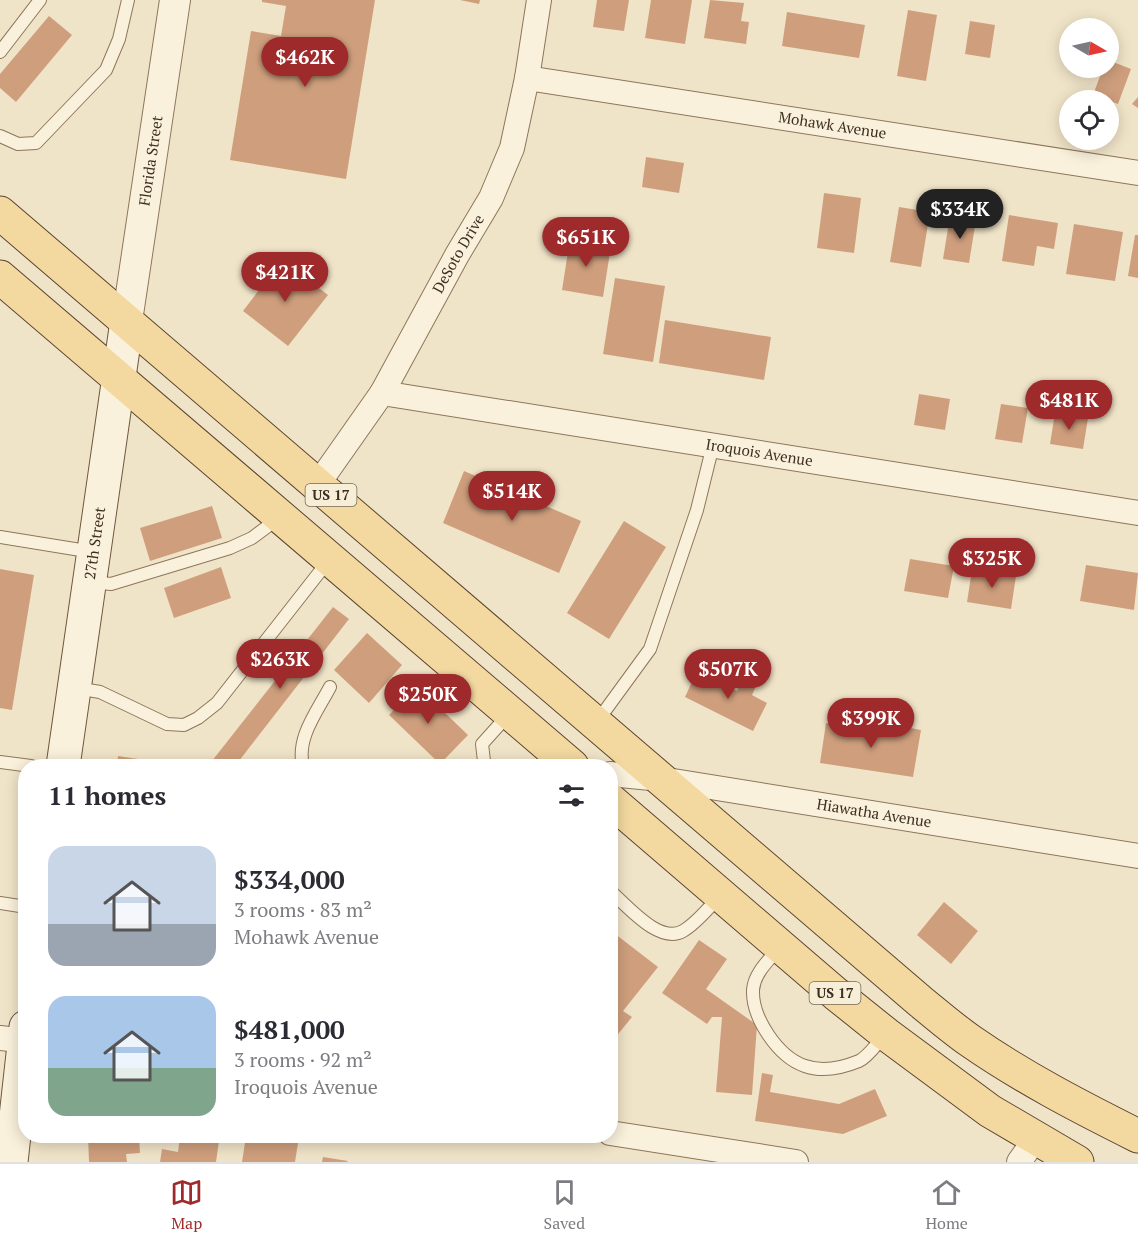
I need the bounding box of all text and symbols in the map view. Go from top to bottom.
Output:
north arrow [1059,18,1119,78]
map controls [1059,18,1119,150]
pin: $462K [263,37,347,88]
text: $462K [275,43,335,70]
button: locate [1059,90,1119,150]
street label: Mohawk Avenue [777,106,888,143]
street label: Florida Street [133,114,167,207]
pin: $334K [918,189,1002,240]
text: $334K [930,195,990,222]
street label: DeSoto Drive [427,210,488,296]
pin: $651K [544,217,628,268]
text: $651K [556,223,616,250]
pin: $421K [243,252,327,303]
text: $421K [255,258,315,285]
pin: $481K [1027,380,1111,431]
text: $481K [1039,386,1099,413]
street label: Iroquois Avenue [705,434,814,470]
pin: $514K [470,471,554,522]
text: $514K [482,477,542,504]
road number: US 17 [306,484,356,506]
street label: 27th Street [79,505,109,581]
pin: $325K [950,538,1034,589]
text: $325K [962,544,1022,571]
pin: $263K [238,639,322,690]
text: $263K [250,645,310,672]
pin: $507K [686,649,770,700]
text: $507K [698,655,758,682]
pin: $250K [386,674,470,725]
text: $250K [398,680,458,707]
pin: $399K [829,698,913,749]
text: $399K [841,704,901,731]
text: 11 homes [48,778,166,812]
icon: filters [555,779,588,812]
street label: Hiawatha Avenue [815,793,933,832]
text: $334,000 [234,862,345,896]
icon: home [96,870,168,942]
text: 3 rooms · 83 m² [234,896,372,923]
text: Mohawk Avenue [234,923,379,950]
road number: US 17 [810,982,860,1004]
text: $481,000 [234,1012,345,1046]
icon: home [96,1020,168,1092]
text: 3 rooms · 92 m² [234,1046,372,1073]
text: Iroquois Avenue [234,1073,378,1100]
tab: Map [170,1176,203,1234]
tab: Saved [544,1176,585,1234]
tab: Home [925,1176,968,1234]

